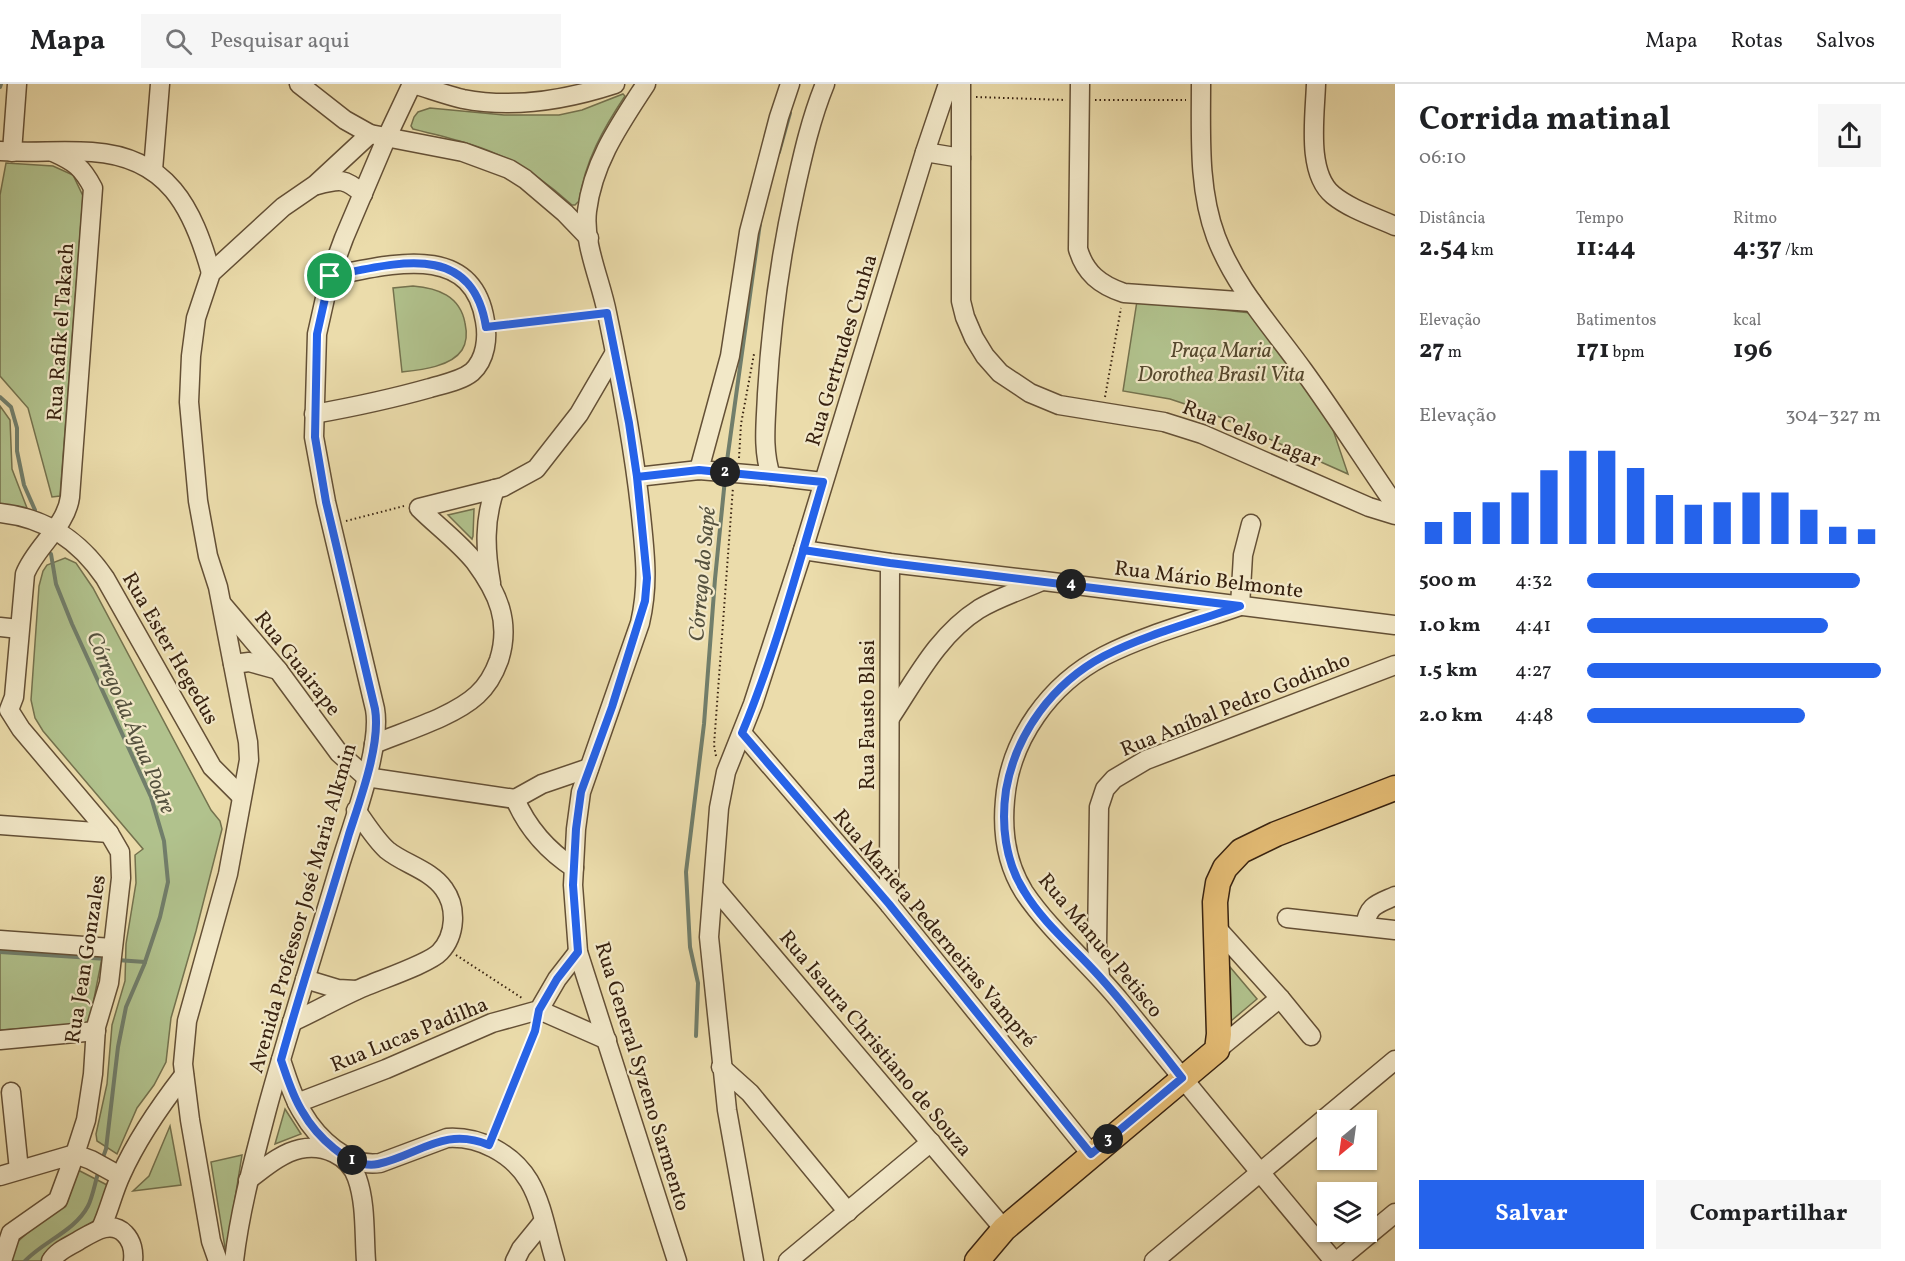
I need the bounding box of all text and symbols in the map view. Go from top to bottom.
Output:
search box [141,14,561,68]
text: Mapa [30,22,105,61]
icon: search [162,25,195,58]
text: Pesquisar aqui [210,26,350,57]
text: Mapa [1645,27,1698,56]
text: Rotas [1731,27,1783,56]
text: Salvos [1816,27,1875,56]
text: Corrida matinal [1419,98,1671,144]
button: share [1818,104,1881,167]
text: 06:10 [1419,144,1466,172]
text: Distância [1419,208,1485,230]
text: Tempo [1576,208,1624,230]
text: Ritmo [1733,208,1777,230]
text: 2.54 [1419,230,1468,266]
text: 11:44 [1576,230,1636,266]
text: 4:37 [1733,230,1782,266]
text: km [1468,240,1494,262]
text: /km [1782,240,1814,262]
street label: Rua Rafik el Takach [41,242,82,422]
pin [304,250,355,301]
street label: Rua Gertrudes Cunha [799,251,885,450]
icon: arrive [313,259,346,292]
text: Elevação [1419,310,1481,332]
text: Batimentos [1576,310,1656,332]
text: kcal [1733,310,1761,332]
text: 27 [1419,332,1445,368]
text: 171 [1576,332,1609,368]
text: 196 [1733,332,1773,368]
park label: Praça Maria Dorothea Brasil Vita [1137,337,1305,390]
text: m [1445,342,1462,364]
text: bpm [1609,342,1645,364]
street label: Rua Celso Lagar [1178,393,1325,476]
text: Elevação [1419,402,1496,430]
text: 304–327 m [1785,402,1881,430]
pin: 2 [710,457,740,487]
text: 2 [721,461,729,483]
water label: Córrego do Sapé [682,505,725,643]
street label: Rua Mário Belmonte [1113,555,1305,606]
street label: Rua Ester Hegedus [114,567,225,730]
text: 500 m [1419,567,1477,595]
text: 4:32 [1515,567,1553,595]
pin: 4 [1056,569,1086,599]
text: 4 [1066,573,1076,595]
street label: Rua Guairape [247,605,347,723]
text: 1.0 km [1419,612,1481,640]
text: 4:41 [1515,612,1551,640]
water label: Córrego da Água Podre [77,627,182,819]
street label: Rua Fausto Blasi [854,640,883,790]
street label: Rua Aníbal Pedro Godinho [1116,646,1355,765]
text: 1.5 km [1419,657,1478,685]
text: 4:27 [1515,657,1552,685]
text: 2.0 km [1419,702,1483,730]
text: 4:48 [1515,702,1553,730]
street label: Avenida Professor José Maria Alkmin [242,740,365,1077]
street label: Rua Marieta Pederneiras Vampré [825,803,1042,1054]
street label: Rua Manuel Petisco [1031,867,1169,1024]
street label: Rua Jean Gonzales [59,873,114,1046]
street label: Rua Isaura Christiano de Souza [771,925,978,1163]
street label: Rua General Syzeno Sarmento [587,938,696,1215]
street label: Rua Lucas Padilha [326,991,493,1080]
north arrow [1317,1110,1377,1170]
map controls [1317,1110,1377,1242]
pin: 3 [1093,1124,1123,1154]
text: 3 [1104,1128,1112,1150]
pin: 1 [337,1145,367,1175]
text: 1 [349,1149,355,1171]
button: Salvar [1419,1180,1644,1249]
button: Compartilhar [1656,1180,1881,1249]
button: layers [1317,1182,1377,1242]

